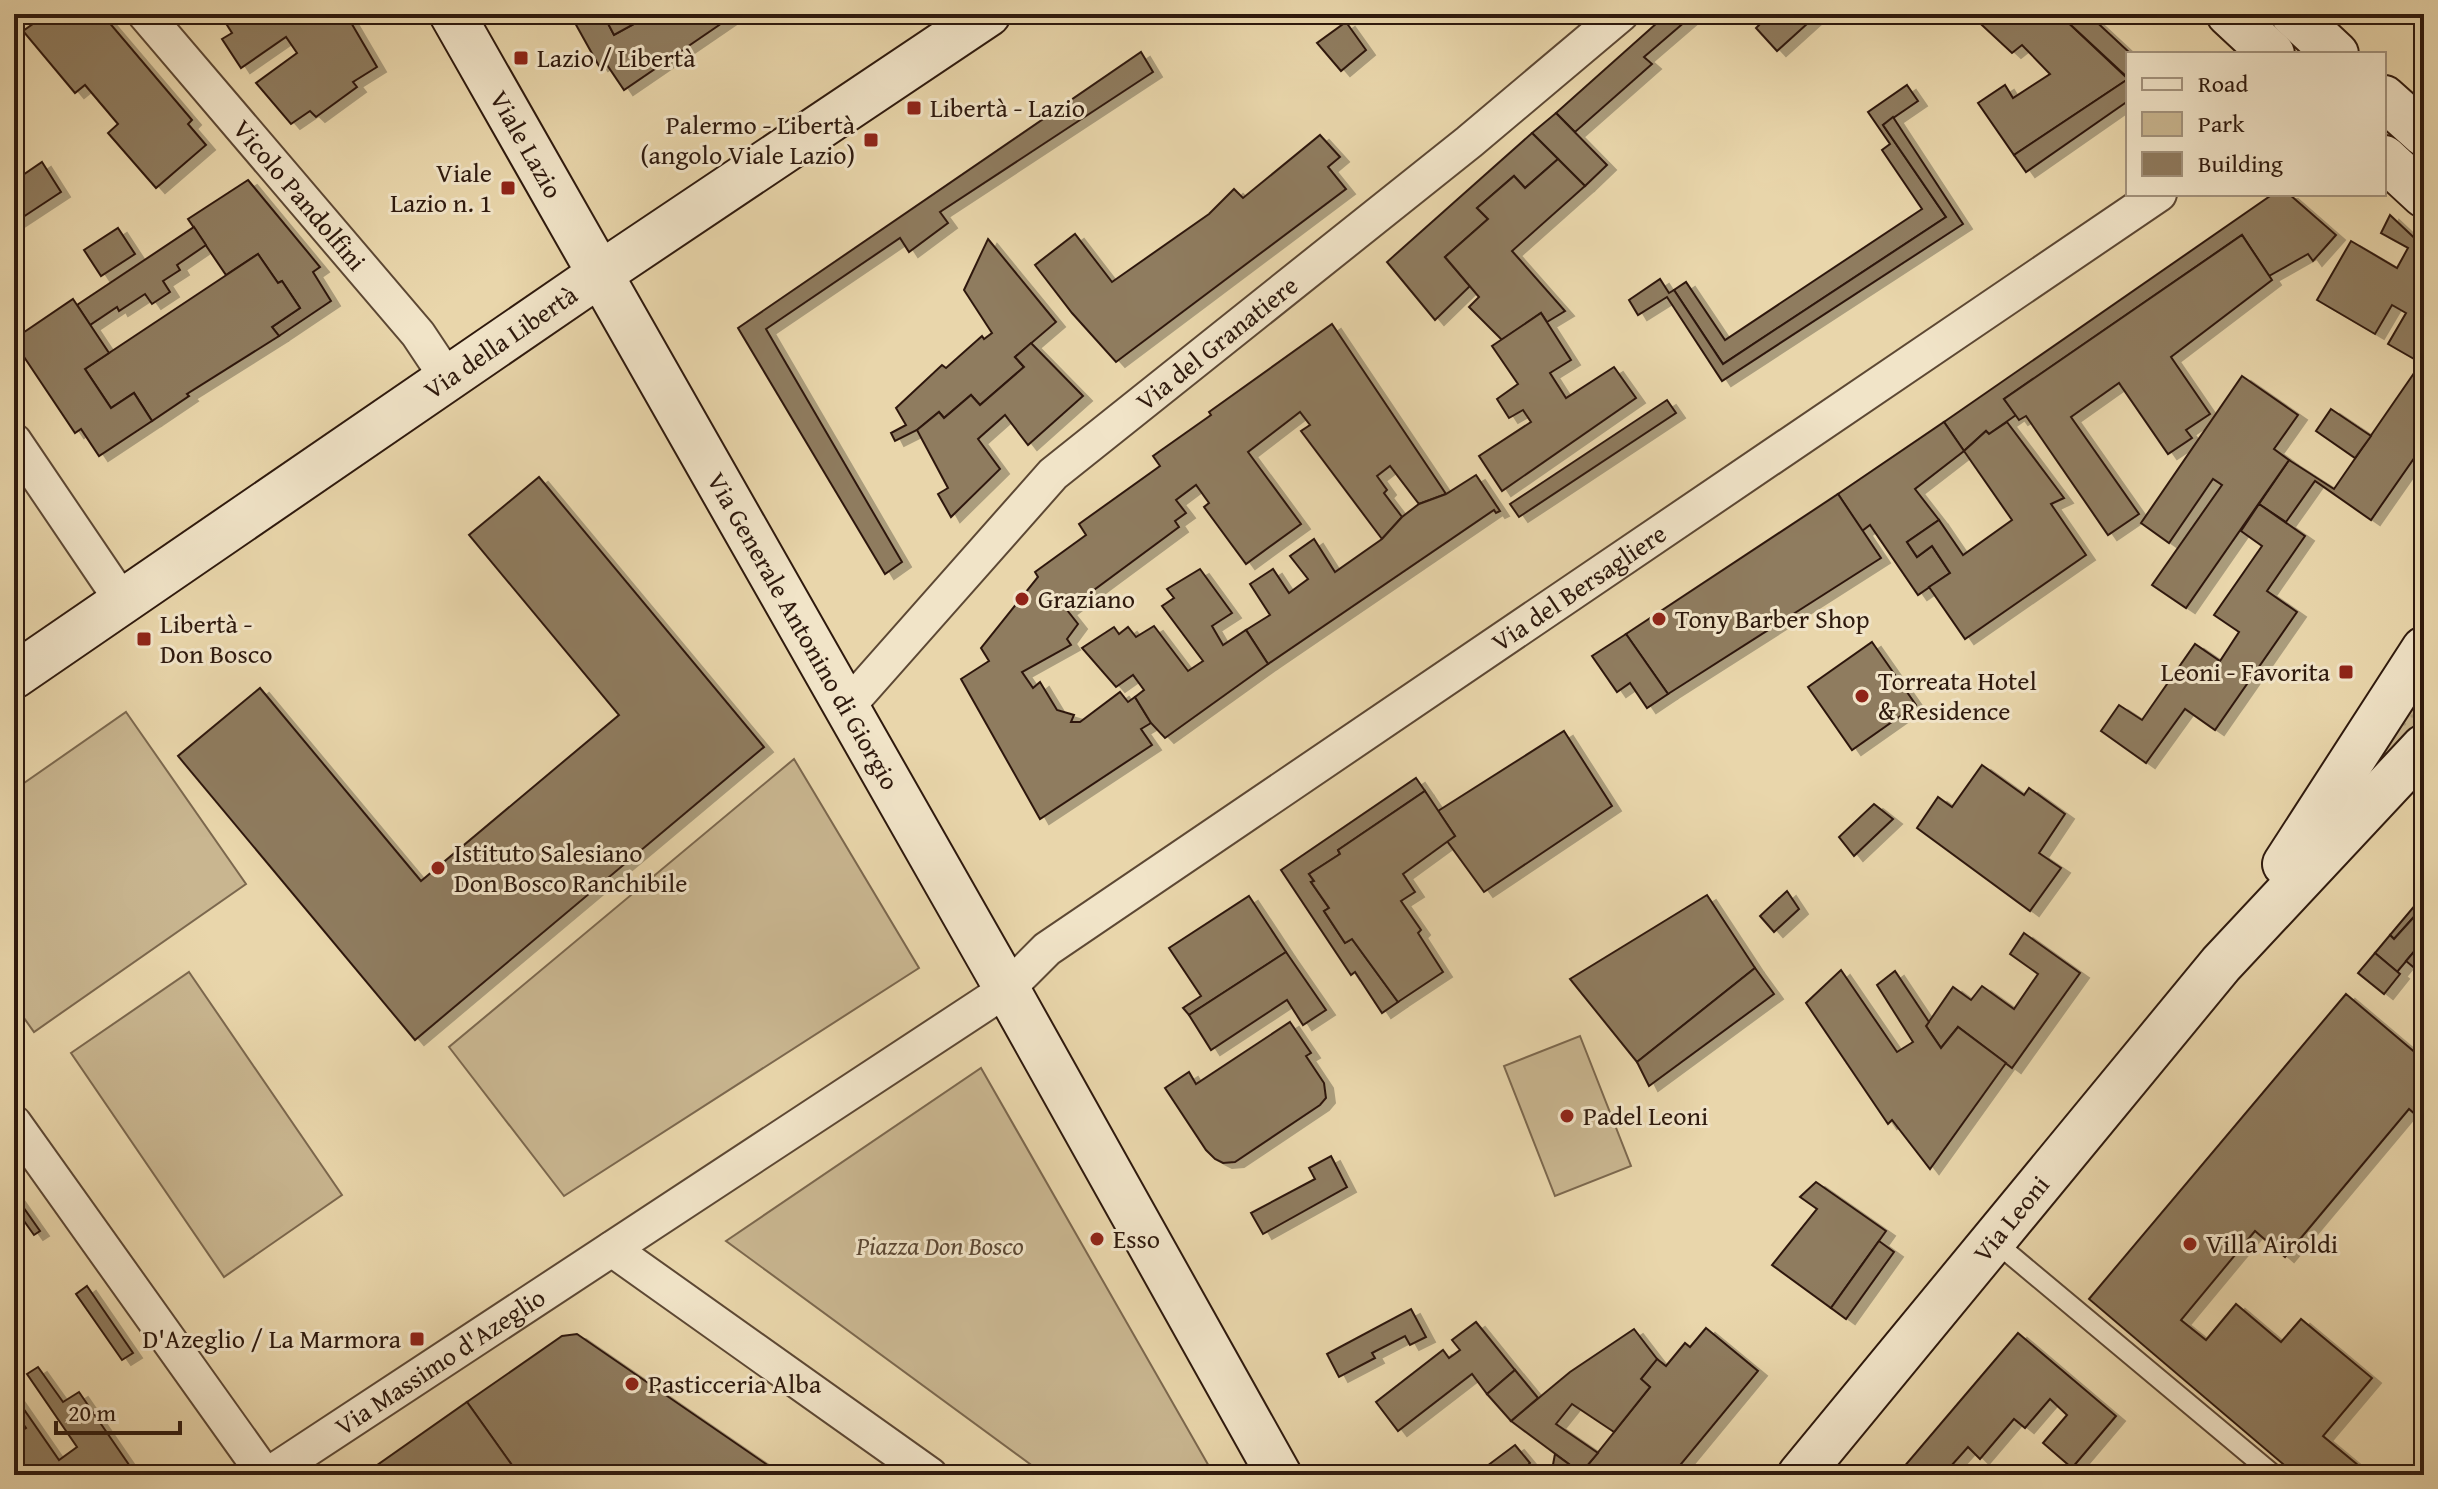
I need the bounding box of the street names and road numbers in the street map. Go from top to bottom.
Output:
street label: Viale Lazio [480,83,573,205]
street label: Vicolo Pandolfini [224,110,376,279]
street label: Via del Granatiere [1127,266,1306,420]
street label: Via della Libertà [415,275,586,409]
street label: Via Generale Antonino di Giorgio [698,465,910,797]
street label: Via del Bersagliere [1483,514,1674,661]
street label: Via Leoni [1963,1167,2058,1270]
street label: Via Massimo d'Azeglio [327,1278,553,1445]

